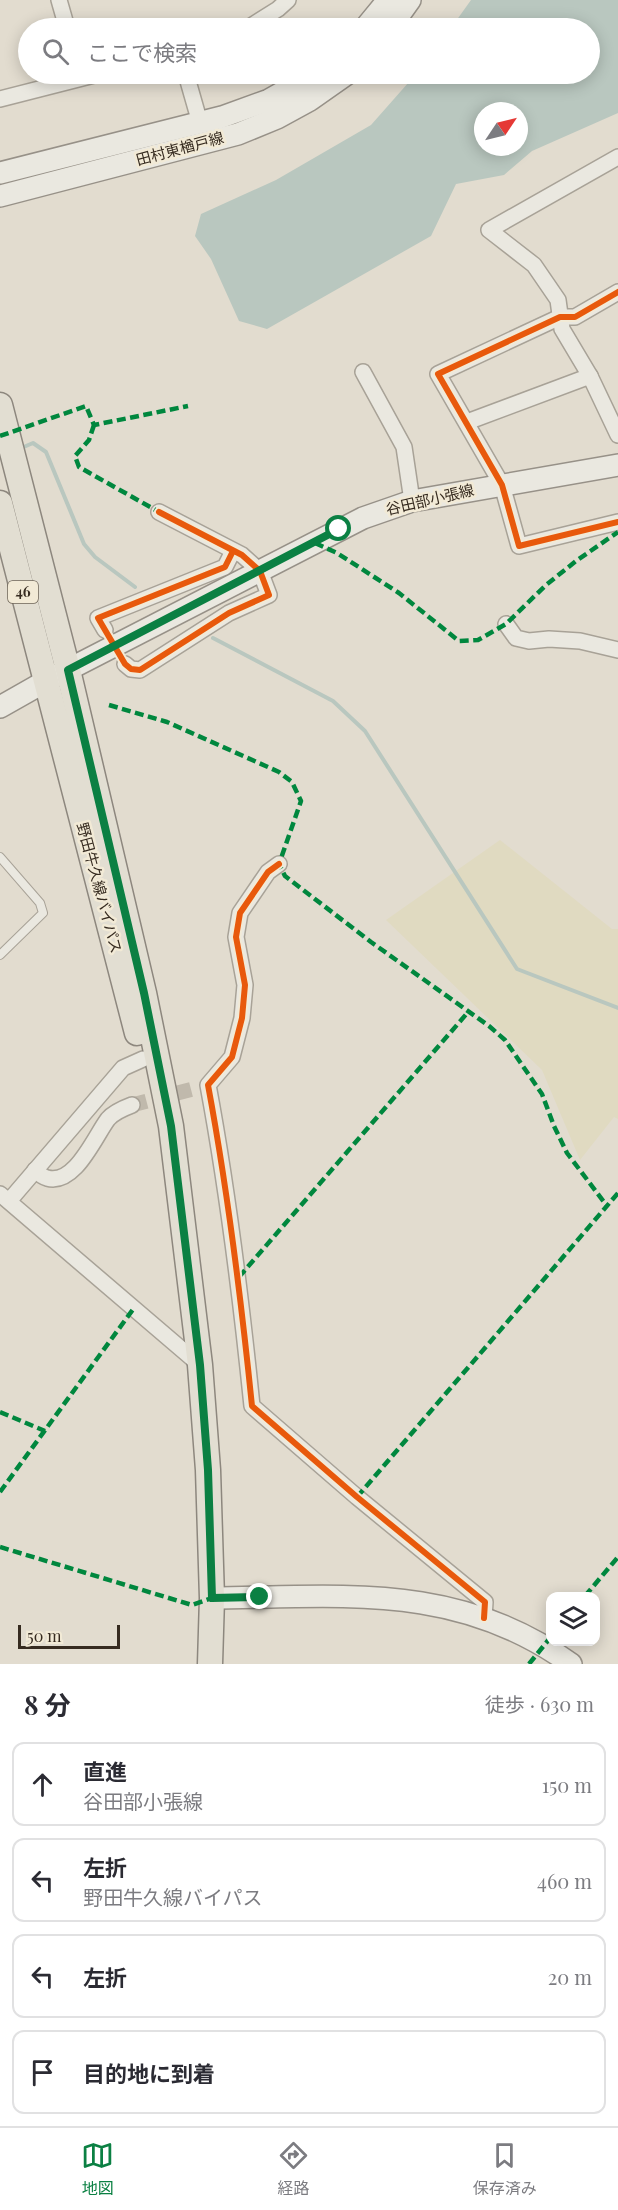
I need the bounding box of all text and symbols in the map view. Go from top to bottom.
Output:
search box [18,18,600,84]
icon: search [39,35,72,68]
text: ここで検索 [87,37,197,67]
north arrow [474,102,528,156]
street label: 田村東楢戸線 [134,127,226,169]
street label: 谷田部小張線 [384,479,476,519]
route start [325,515,351,541]
road number: 46 [8,581,38,603]
street label: 野田牛久線バイパス [73,820,127,955]
route end [246,1583,272,1609]
map controls [546,1592,600,1646]
button: layers [546,1592,600,1646]
scale bar [18,1622,120,1650]
text: 50 m [27,1625,61,1646]
text: 8 分 [24,1687,71,1722]
text: 徒歩 · 630 m [485,1690,594,1717]
text: 直進 [83,1756,127,1786]
icon: ahead [26,1768,59,1801]
text: 150 m [542,1771,592,1798]
text: 谷田部小張線 [83,1787,203,1814]
text: 左折 [83,1852,127,1882]
icon: left [26,1864,59,1897]
text: 460 m [537,1867,592,1894]
text: 野田牛久線バイパス [83,1883,263,1910]
icon: left [26,1960,59,1993]
text: 左折 [83,1962,127,1992]
text: 20 m [548,1963,592,1990]
icon: arrive [26,2056,59,2089]
text: 目的地に到着 [83,2058,215,2088]
tab: 地図 [81,2139,114,2199]
tab: 経路 [277,2139,310,2199]
tab: 保存済み [473,2139,537,2199]

